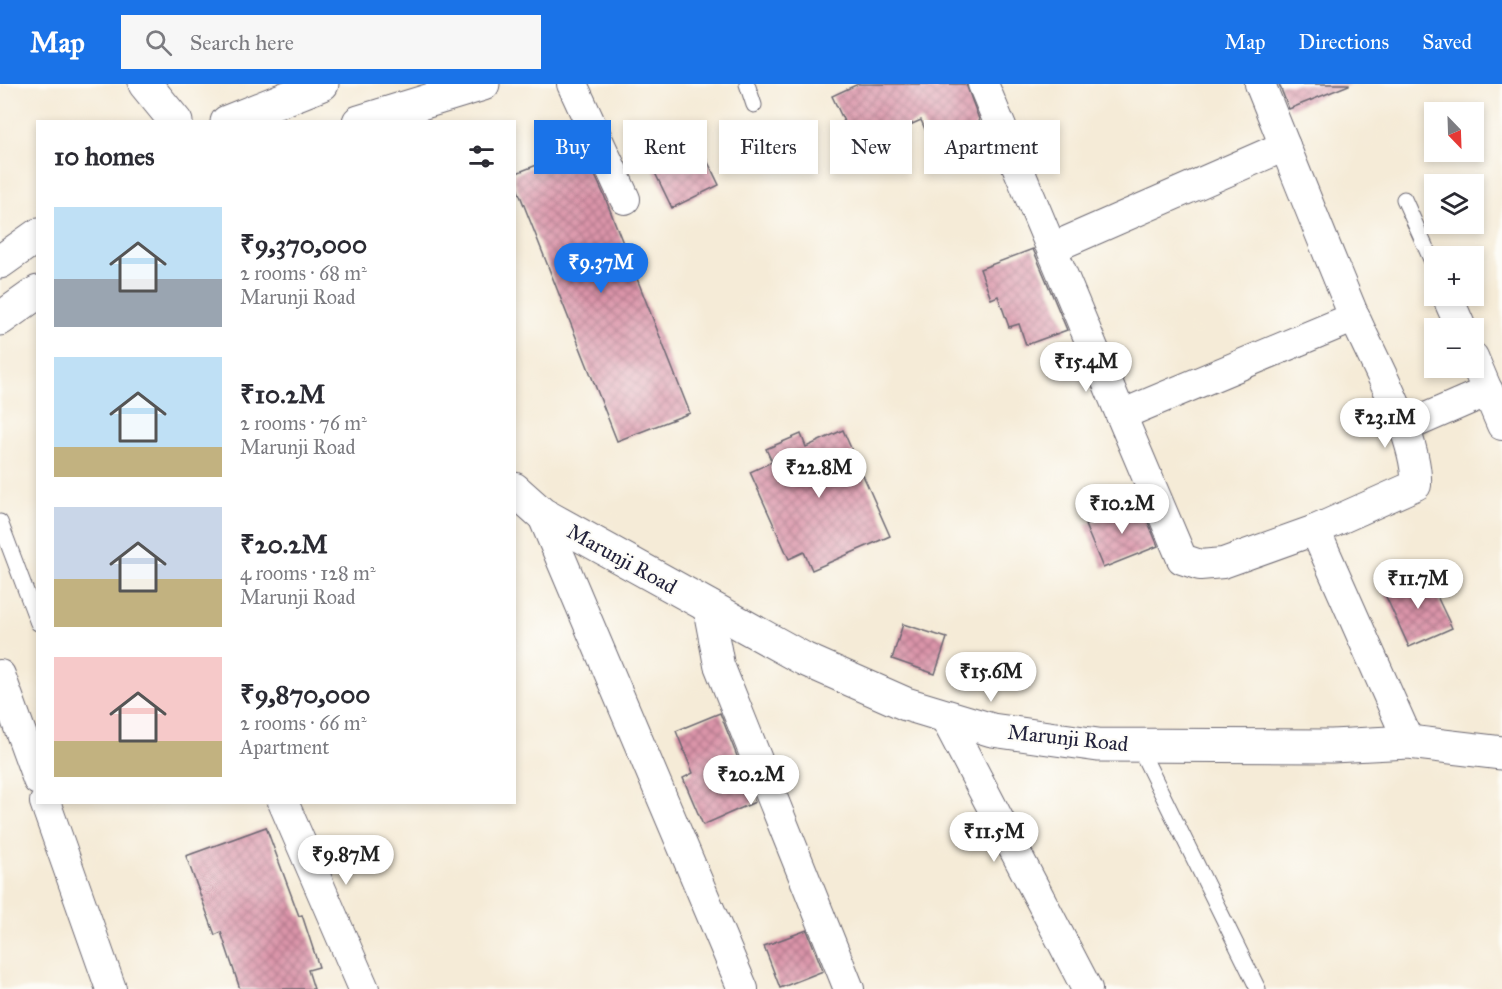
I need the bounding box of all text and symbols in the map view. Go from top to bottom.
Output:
search box [121,15,541,69]
text: Map [30,25,85,60]
icon: search [142,26,175,59]
text: Search here [190,29,294,56]
text: Map [1225,29,1266,55]
text: Directions [1299,29,1389,55]
text: Saved [1422,29,1472,55]
north arrow [1424,102,1484,162]
map controls [1424,102,1484,378]
chip: Buy [534,120,611,174]
chip: Rent [623,120,707,174]
chip: Filters [719,120,818,174]
chip: New [830,120,912,174]
chip: Apartment [924,120,1060,174]
text: 10 homes [54,140,155,172]
icon: filters [465,140,498,173]
button: layers [1424,174,1484,234]
text: ₹9,370,000 [240,228,367,260]
icon: home [102,231,174,303]
pin: ₹9.37M [552,243,650,294]
button: + [1424,246,1484,306]
text: ₹9.37M [568,250,634,274]
text: 2 rooms · 68 m² [240,261,367,285]
text: Marunji Road [240,285,355,309]
button: − [1424,318,1484,378]
pin: ₹15.4M [1037,342,1135,393]
text: ₹15.4M [1054,349,1118,373]
text: ₹10.2M [240,378,325,410]
icon: home [102,381,174,453]
pin: ₹23.1M [1336,398,1434,449]
text: ₹23.1M [1354,405,1416,429]
text: 2 rooms · 76 m² [240,411,367,435]
text: Marunji Road [240,435,355,459]
pin: ₹22.8M [770,448,868,499]
text: ₹22.8M [786,455,852,479]
pin: ₹10.2M [1073,484,1171,535]
text: ₹10.2M [1089,491,1155,515]
street label: Marunji Road [563,518,682,600]
text: ₹20.2M [240,528,328,560]
icon: home [102,531,174,603]
pin: ₹11.7M [1369,559,1467,610]
text: 4 rooms · 128 m² [240,561,376,585]
text: ₹11.7M [1387,566,1449,590]
text: Marunji Road [240,585,355,609]
pin: ₹15.6M [942,652,1040,703]
text: ₹15.6M [959,659,1023,683]
text: ₹9,870,000 [240,678,371,710]
icon: home [102,681,174,753]
text: 2 rooms · 66 m² [240,711,366,735]
street label: Marunji Road [1006,719,1130,757]
text: Apartment [240,735,329,759]
pin: ₹20.2M [702,755,800,806]
text: ₹20.2M [717,762,785,786]
pin: ₹11.5M [945,812,1043,863]
text: ₹11.5M [963,819,1025,843]
pin: ₹9.87M [297,835,395,886]
text: ₹9.87M [312,842,380,866]

